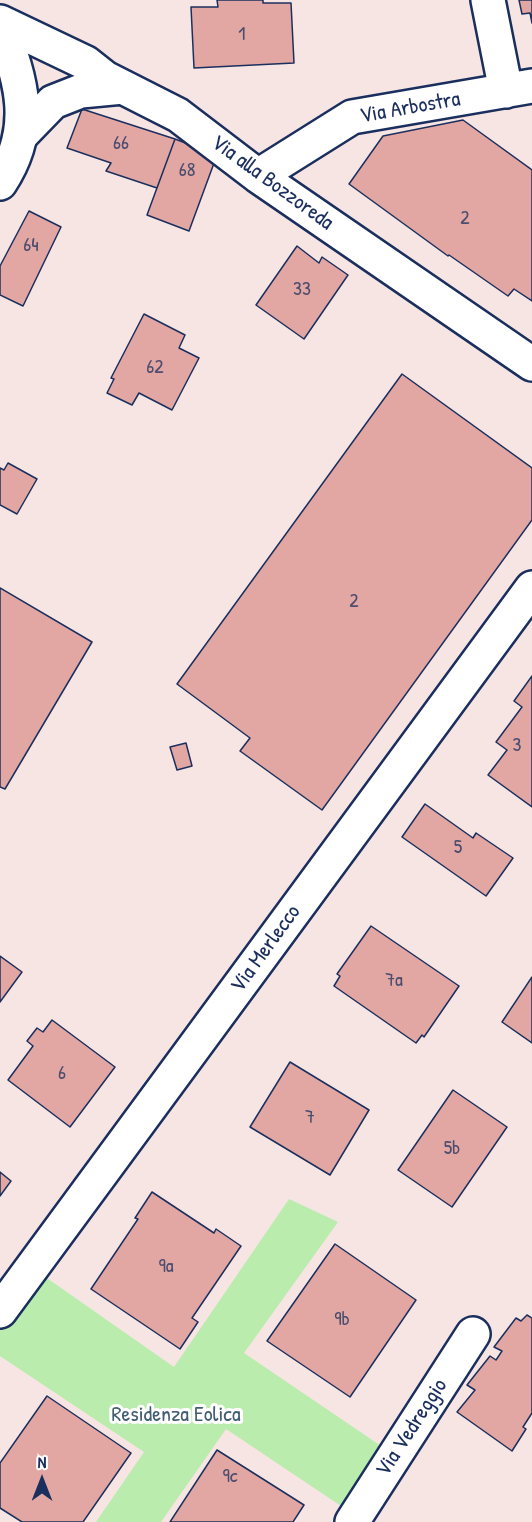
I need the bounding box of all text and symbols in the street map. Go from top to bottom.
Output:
house number: 1 [238,23,246,47]
street label: Via Arbostra [358,86,462,130]
street label: Via alla Bozzoreda [206,130,338,236]
house number: 66 [113,132,129,156]
house number: 68 [179,159,195,183]
house number: 2 [460,207,470,231]
house number: 64 [23,234,39,258]
house number: 33 [293,278,311,302]
house number: 62 [146,356,164,380]
house number: 2 [349,590,359,614]
house number: 3 [513,734,521,758]
house number: 5 [454,836,462,860]
street label: Via Merlecco [225,900,307,998]
house number: 7a [385,969,403,993]
house number: 6 [58,1062,66,1086]
house number: 7 [305,1106,315,1130]
house number: 5b [444,1137,460,1161]
house number: 9a [158,1255,174,1279]
house number: 9b [334,1308,350,1332]
street label: Via Vedreggio [371,1374,453,1482]
park label: Residenza Eolica [111,1402,241,1428]
north arrow [12,1450,72,1510]
text: N [38,1451,46,1473]
house number: 9c [222,1465,238,1489]

